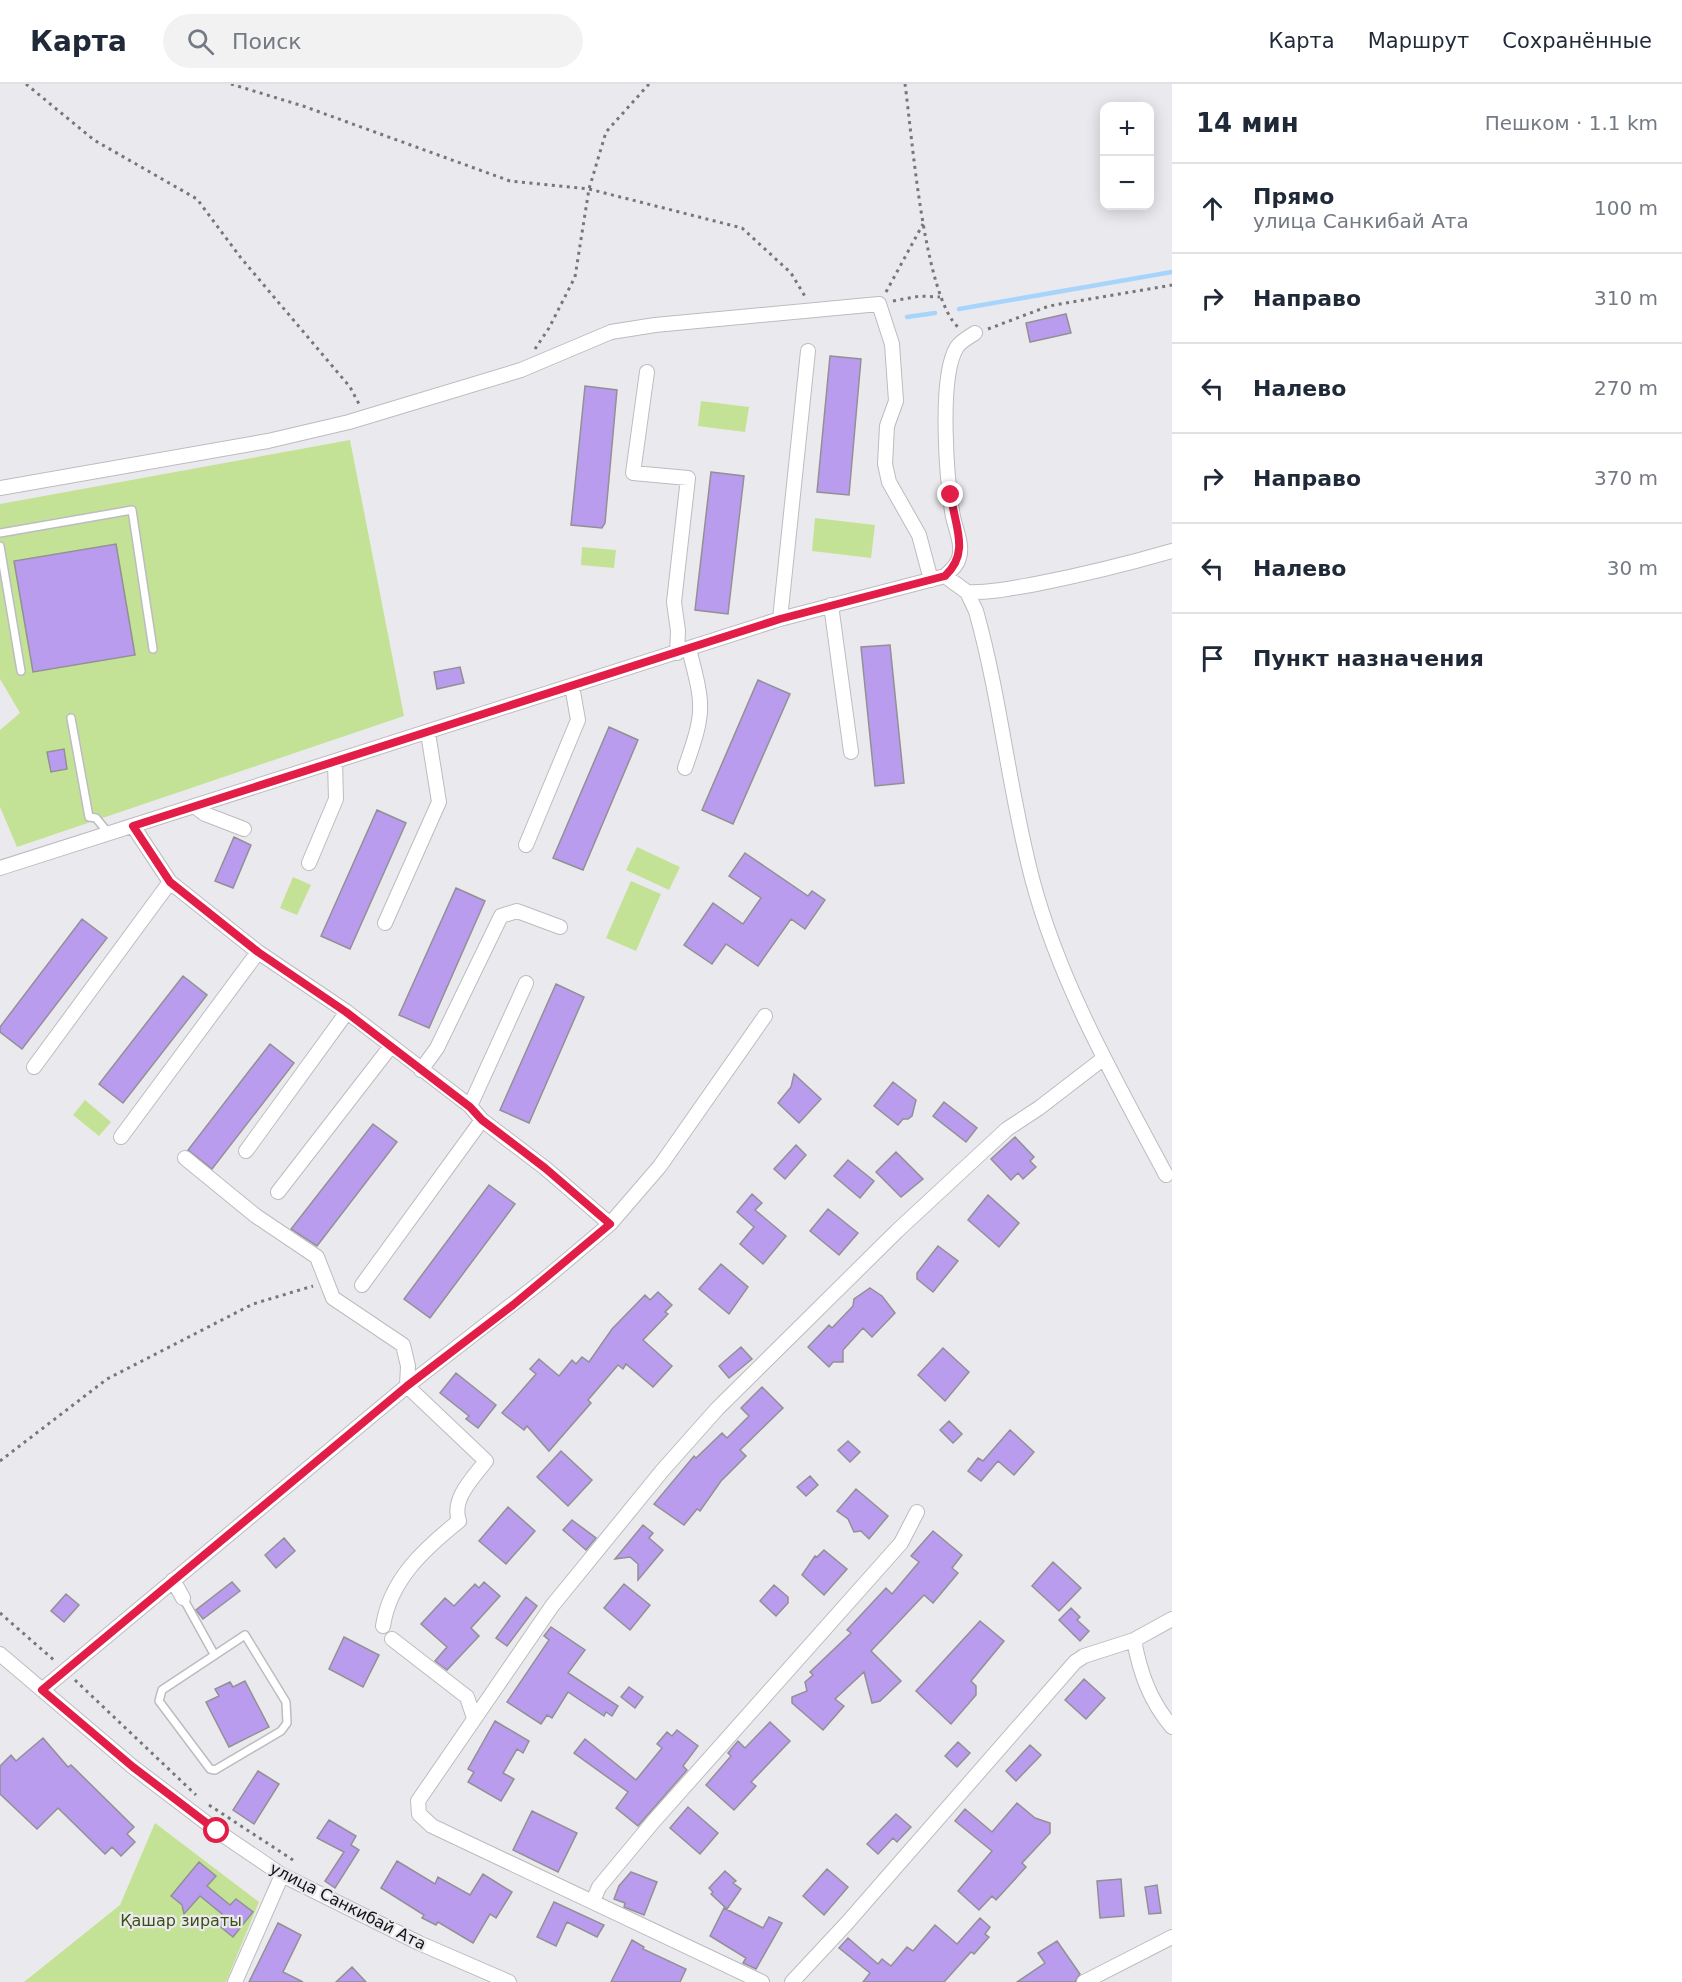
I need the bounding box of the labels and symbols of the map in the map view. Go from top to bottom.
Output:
route end [937,481,963,507]
route start [203,1817,229,1843]
street label: улица Санкибай Ата [267,1858,429,1954]
park label: Қашар зираты [120,1911,242,1930]

